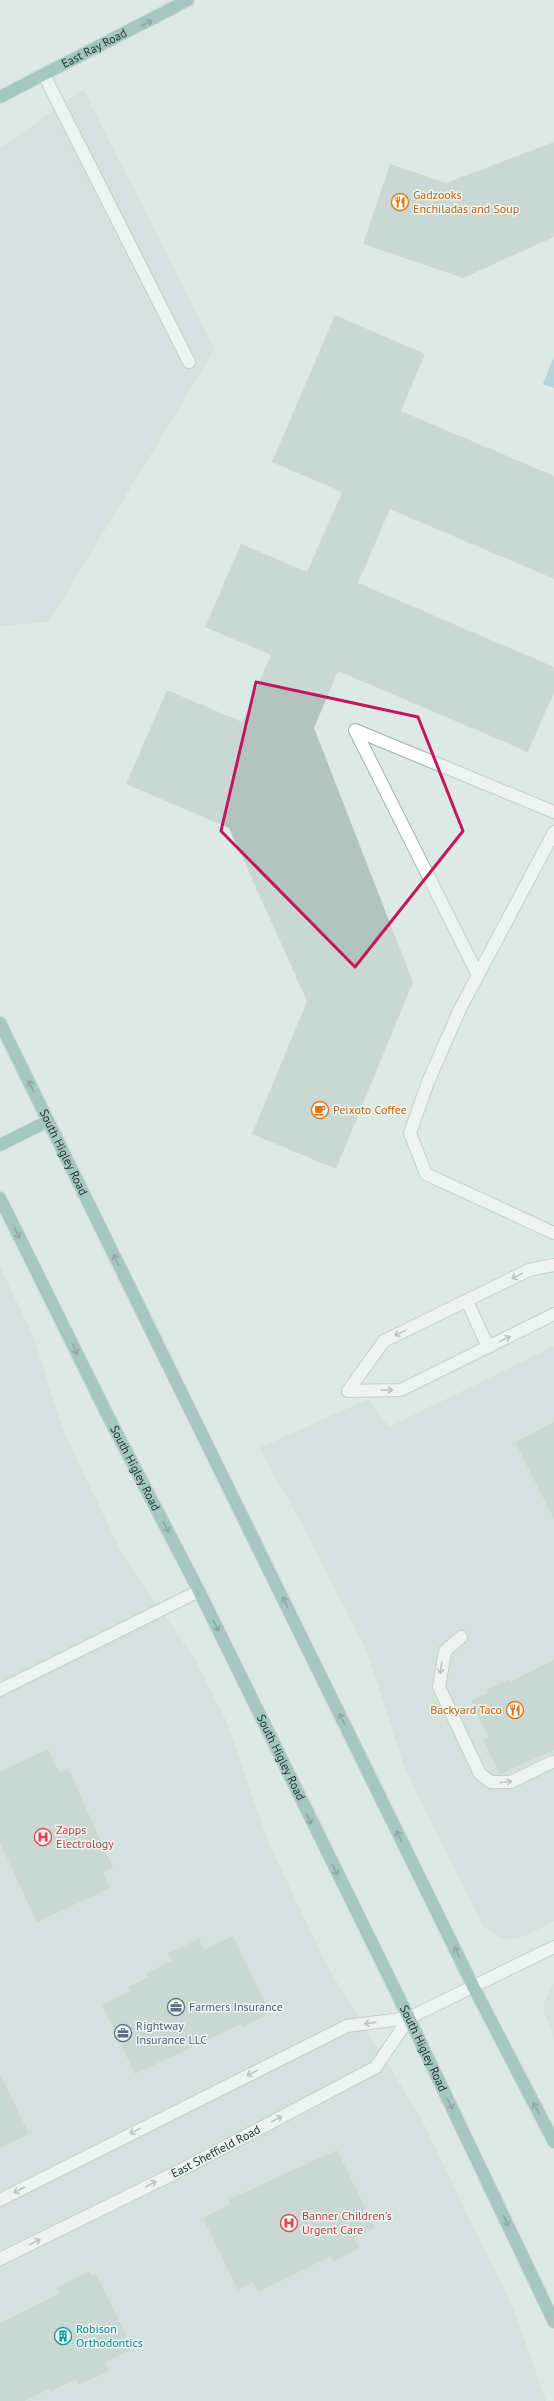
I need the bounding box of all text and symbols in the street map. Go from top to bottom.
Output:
one-way arrow [141,18,153,26]
street label: East Ray Road [59,25,129,71]
place label: Gadzooks Enchiladas and Soup [413,187,519,216]
restaurant icon: Gadzooks Enchiladas and Soup [390,192,410,212]
one-way arrow [27,1080,34,1092]
cafe icon: Peixoto Coffee [310,1100,330,1120]
place label: Peixoto Coffee [333,1102,407,1117]
street label: South Higley Road [36,1106,91,1198]
one-way arrow [14,1227,21,1239]
one-way arrow [112,1254,120,1266]
one-way arrow [511,1273,523,1280]
one-way arrow [394,1330,406,1337]
one-way arrow [499,1335,511,1342]
one-way arrow [72,1343,79,1355]
one-way arrow [380,1386,393,1394]
street label: South Higley Road [107,1423,164,1513]
one-way arrow [163,1521,170,1533]
one-way arrow [281,1597,288,1609]
one-way arrow [213,1620,220,1632]
one-way arrow [437,1661,445,1674]
restaurant icon: Backyard Taco [505,1700,525,1720]
place label: Backyard Taco [430,1702,502,1717]
street label: South Higley Road [254,1712,309,1803]
one-way arrow [338,1713,345,1725]
one-way arrow [499,1778,512,1785]
one-way arrow [306,1812,313,1824]
place label: Zapps Electrology [56,1822,114,1851]
hospital icon: Zapps Electrology [33,1827,53,1847]
one-way arrow [395,1830,403,1842]
one-way arrow [332,1863,339,1875]
one-way arrow [453,1947,460,1959]
office icon: Farmers Insurance [166,1997,186,2017]
place label: Farmers Insurance [189,1999,283,2014]
street label: South Higley Road [397,2002,451,2094]
place label: Rightway Insurance LLC [136,2018,207,2047]
one-way arrow [364,2019,377,2027]
office icon: Rightway Insurance LLC [113,2023,133,2043]
one-way arrow [246,2070,258,2078]
one-way arrow [447,2097,454,2109]
one-way arrow [532,2102,539,2114]
one-way arrow [271,2115,283,2122]
street label: East Sheffield Road [168,2121,263,2181]
one-way arrow [130,2128,142,2135]
one-way arrow [145,2180,157,2187]
one-way arrow [14,2187,26,2194]
place label: Banner Children's Urgent Care [302,2208,392,2237]
hospital icon: Banner Children's Urgent Care [279,2213,299,2233]
one-way arrow [503,2215,510,2227]
one-way arrow [29,2238,41,2245]
place label: Robison Orthodontics [76,2321,143,2350]
building icon: Robison Orthodontics [53,2326,73,2346]

